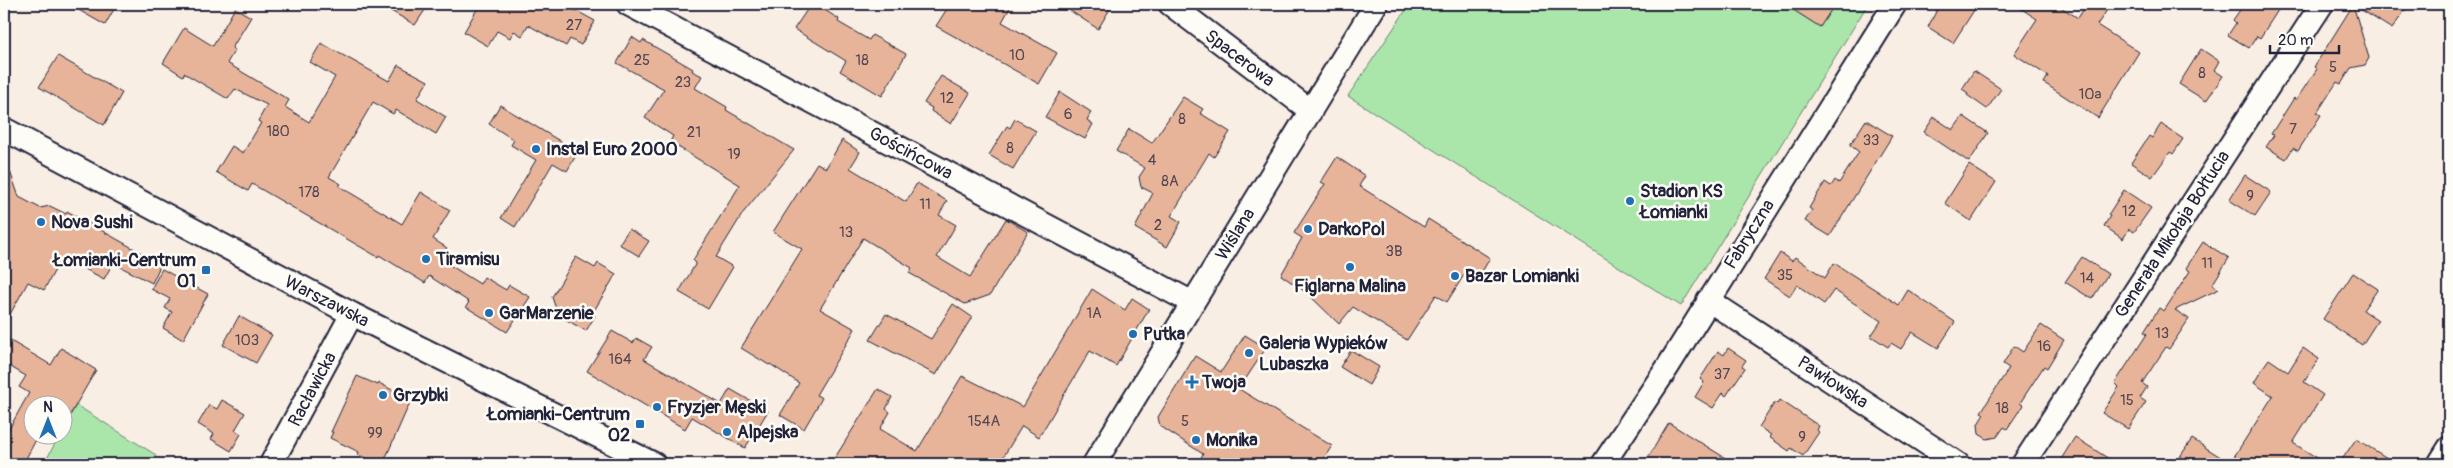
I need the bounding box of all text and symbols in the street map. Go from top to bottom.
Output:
house number: 27 [566,16,582,35]
scale bar [2270,22,2339,54]
street label: Spacerowa [1200,25,1279,92]
text: 20 m [2278,31,2313,50]
house number: 10 [1009,46,1025,65]
house number: 25 [634,51,650,70]
house number: 18 [855,51,869,70]
house number: 5 [2329,58,2337,77]
house number: 8 [2198,64,2206,83]
house number: 23 [675,73,691,92]
house number: 10a [2078,85,2102,104]
house number: 12 [940,89,954,108]
house number: 6 [1064,105,1072,124]
house number: 8 [1178,110,1186,129]
house number: 7 [2289,120,2297,139]
house number: 180 [266,122,290,141]
street label: Gościńcowa [865,122,957,185]
house number: 21 [687,123,701,142]
house number: 33 [1863,131,1879,150]
place label: Instal Euro 2000 [546,138,678,161]
house number: 8 [1006,139,1014,158]
marker: Instal Euro 2000 [530,143,542,155]
house number: 19 [727,145,741,164]
street label: Generała Mikołaja Bołtucia [2110,146,2235,322]
house number: 4 [1148,151,1157,170]
house number: 8A [1161,172,1179,191]
place label: Stadion KS Łomianki [1638,180,1723,224]
house number: 178 [298,183,320,202]
house number: 9 [2246,187,2254,206]
house number: 11 [919,195,931,214]
marker: Stadion KS Łomianki [1624,195,1636,207]
street label: Fabryczna [1719,195,1780,273]
house number: 12 [2122,202,2136,221]
street label: Wiślana [1210,204,1260,265]
place label: Nova Sushi [51,211,133,234]
marker: Nova Sushi [35,216,47,228]
house number: 2 [1154,216,1162,235]
place label: DarkoPol [1318,218,1385,241]
house number: 13 [839,223,853,242]
marker: DarkoPol [1302,223,1314,235]
house number: 3B [1386,242,1402,261]
place label: Tiramisu [435,248,500,271]
place label: Łomianki-Centrum 01 [51,249,196,293]
marker: Tiramisu [420,253,432,265]
house number: 11 [2201,254,2213,273]
marker: Figlarna Malina [1344,261,1356,273]
marker: Łomianki-Centrum 01 [200,264,212,276]
place label: Bazar Lomianki [1465,265,1579,288]
house number: 35 [1777,266,1793,285]
house number: 14 [2080,269,2095,288]
street label: Warszawska [281,270,373,333]
marker: Bazar Lomianki [1449,270,1461,282]
place label: Figlarna Malina [1294,275,1407,298]
place label: GarMarzenie [499,302,595,325]
house number: 1A [1086,304,1102,323]
marker: GarMarzenie [483,307,495,319]
place label: Putka [1143,323,1186,346]
house number: 13 [2155,324,2169,343]
marker: Putka [1127,328,1139,340]
house number: 103 [235,331,259,350]
place label: Galeria Wypieków Lubaszka [1259,332,1388,376]
house number: 16 [2037,337,2051,356]
marker: Galeria Wypieków Lubaszka [1243,347,1255,359]
street label: Racławicka [283,348,342,430]
house number: 164 [608,350,632,369]
street label: Pawłowska [1793,351,1872,414]
house number: 37 [1714,365,1730,384]
place label: Twoja [1201,371,1246,394]
marker: Twoja [1186,376,1198,388]
place label: Grzybki [393,384,448,407]
marker: Grzybki [377,389,389,401]
house number: 15 [2120,391,2134,410]
north arrow [22,396,72,446]
place label: Fryzjer Męski [667,396,766,419]
text: N [43,399,53,416]
house number: 18 [1995,399,2009,418]
marker: Fryzjer Męski [651,401,663,413]
place label: Łomianki-Centrum 02 [485,403,630,447]
house number: 154A [968,412,1000,431]
house number: 5 [1181,412,1189,431]
marker: Łomianki-Centrum 02 [634,418,646,430]
place label: Alpejska [737,421,799,444]
house number: 99 [367,424,383,443]
marker: Alpejska [721,426,733,438]
house number: 9 [1798,428,1806,447]
place label: Monika [1206,429,1258,452]
marker: Monika [1190,434,1202,446]

